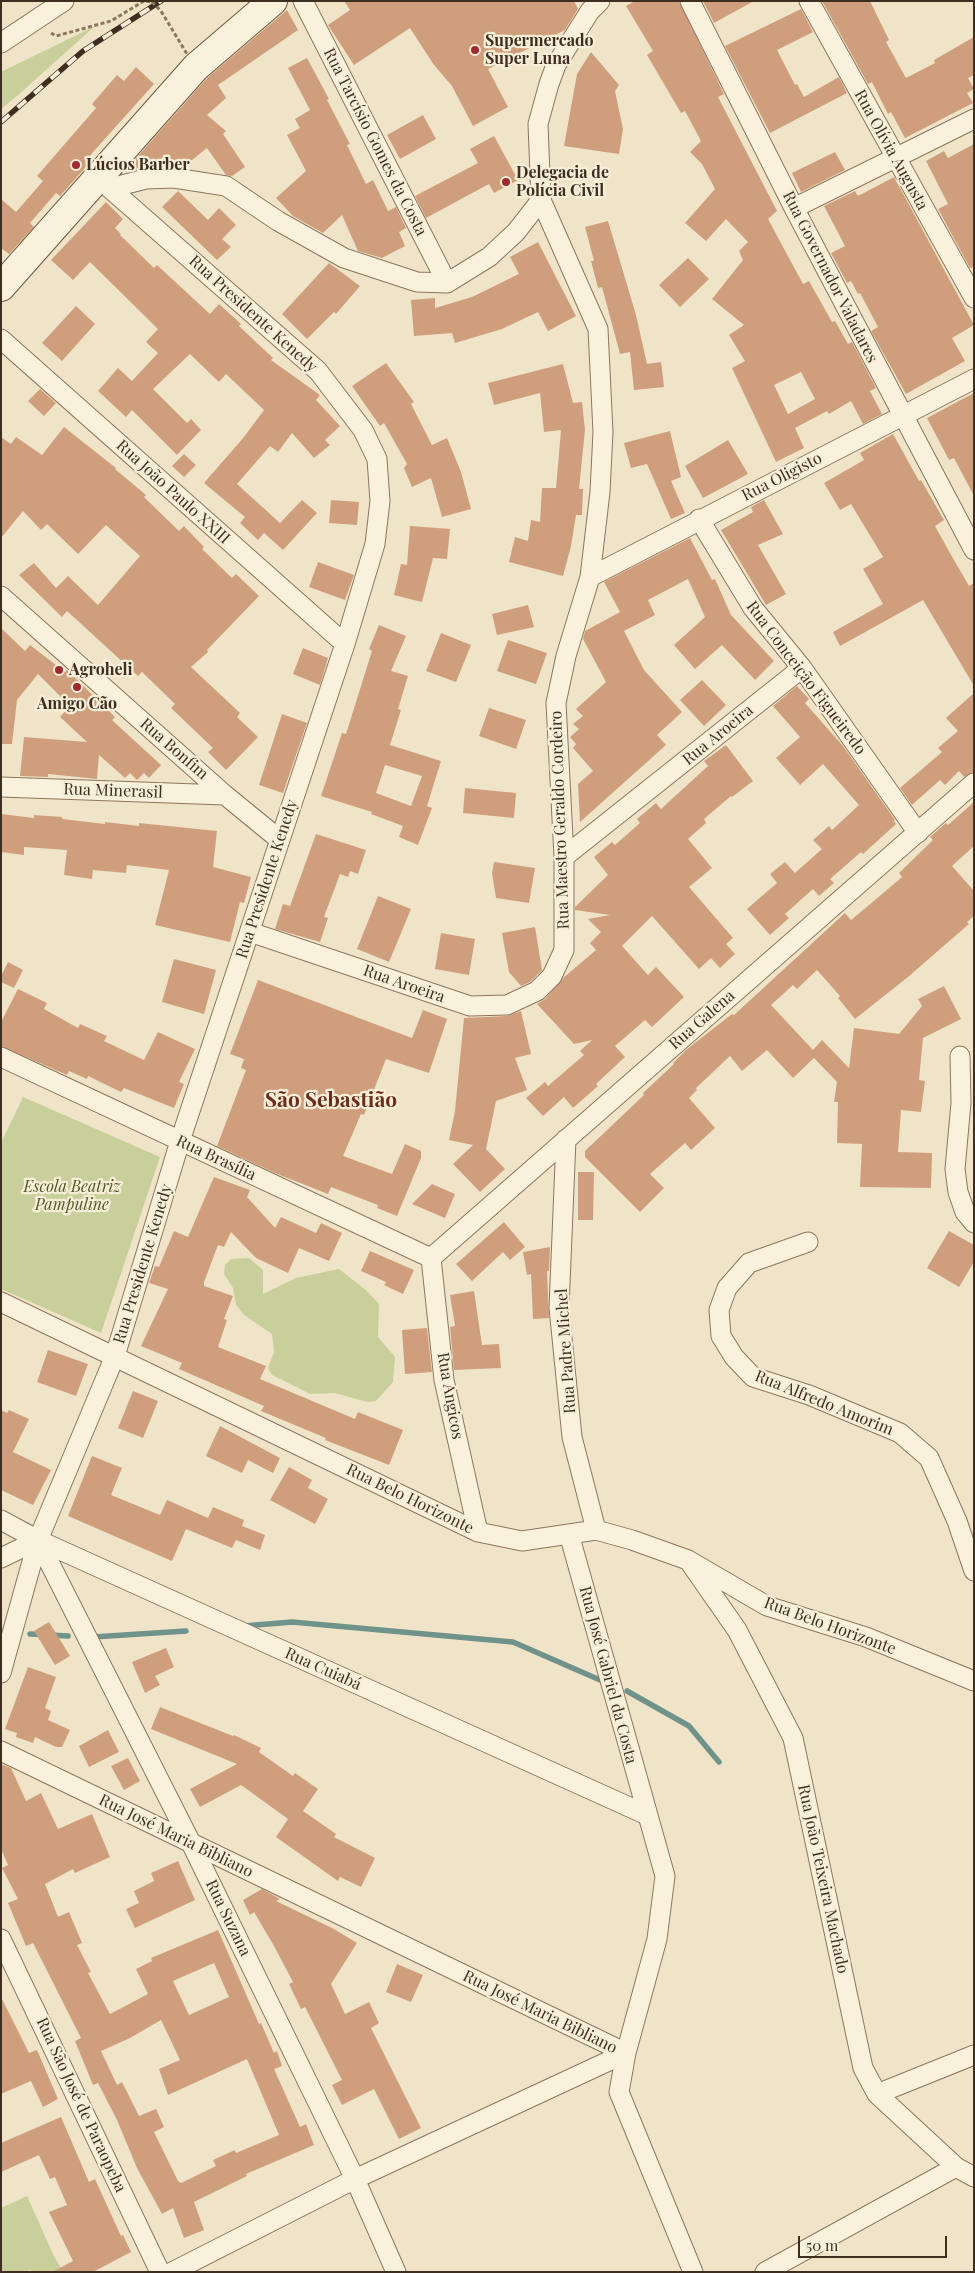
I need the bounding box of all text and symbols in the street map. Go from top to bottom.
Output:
place label: Supermercado Super Luna [485,31,594,69]
marker: Supermercado Super Luna [469,44,481,56]
street label: Rua Tarcísio Gomes da Costa [319,45,431,239]
street label: Rua Olívia Augusta [850,87,932,213]
place label: Lúcios Barber [86,155,190,175]
marker: Lúcios Barber [70,159,82,171]
place label: Delegacia de Polícia Civil [516,163,609,201]
marker: Delegacia de Polícia Civil [500,176,512,188]
street label: Rua Governador Valadares [778,188,882,366]
street label: Rua Presidente Kenedy [185,251,321,377]
street label: Rua João Paulo XXIII [112,436,234,548]
street label: Rua Oligisto [739,449,825,505]
street label: Rua Conceição Figueiredo [742,597,870,759]
place label: Agroheli [69,660,132,680]
marker: Agroheli [53,664,65,676]
marker: Amigo Cão [71,681,83,693]
place label: Amigo Cão [37,694,117,714]
street label: Rua Aroeira [679,701,757,769]
street label: Rua Maestro Geraldo Cordeiro [547,710,573,930]
street label: Rua Bonfim [136,714,212,784]
street label: Rua Minerasil [63,780,163,802]
street label: Rua Presidente Kenedy [232,797,302,961]
street label: Rua Aroeira [361,961,447,1007]
street label: Rua Galena [665,986,739,1054]
district label: São Sebastião [265,1087,397,1113]
street label: Rua Brasília [173,1131,259,1185]
park label: Escola Beatriz Pampuline [24,1177,120,1215]
street label: Rua Presidente Kenedy [110,1182,176,1346]
street label: Rua Padre Michel [552,1288,580,1414]
street label: Rua Angicos [433,1351,467,1441]
street label: Rua Alfredo Amorim [752,1366,896,1440]
street label: Rua Belo Horizonte [343,1460,477,1538]
street label: Rua José Gabriel da Costa [575,1584,641,1766]
street label: Rua Belo Horizonte [761,1593,899,1659]
street label: Rua Cuiabá [282,1644,364,1694]
street label: Rua João Teixeira Machado [794,1783,852,1975]
street label: Rua José Maria Bibliano [96,1790,256,1882]
street label: Rua Suzana [201,1877,255,1959]
street label: Rua José Maria Bibliano [460,1966,620,2058]
street label: Rua São José de Paraopeba [32,2015,130,2195]
scale bar [800,2226,949,2258]
text: 50 m [806,2235,838,2255]

